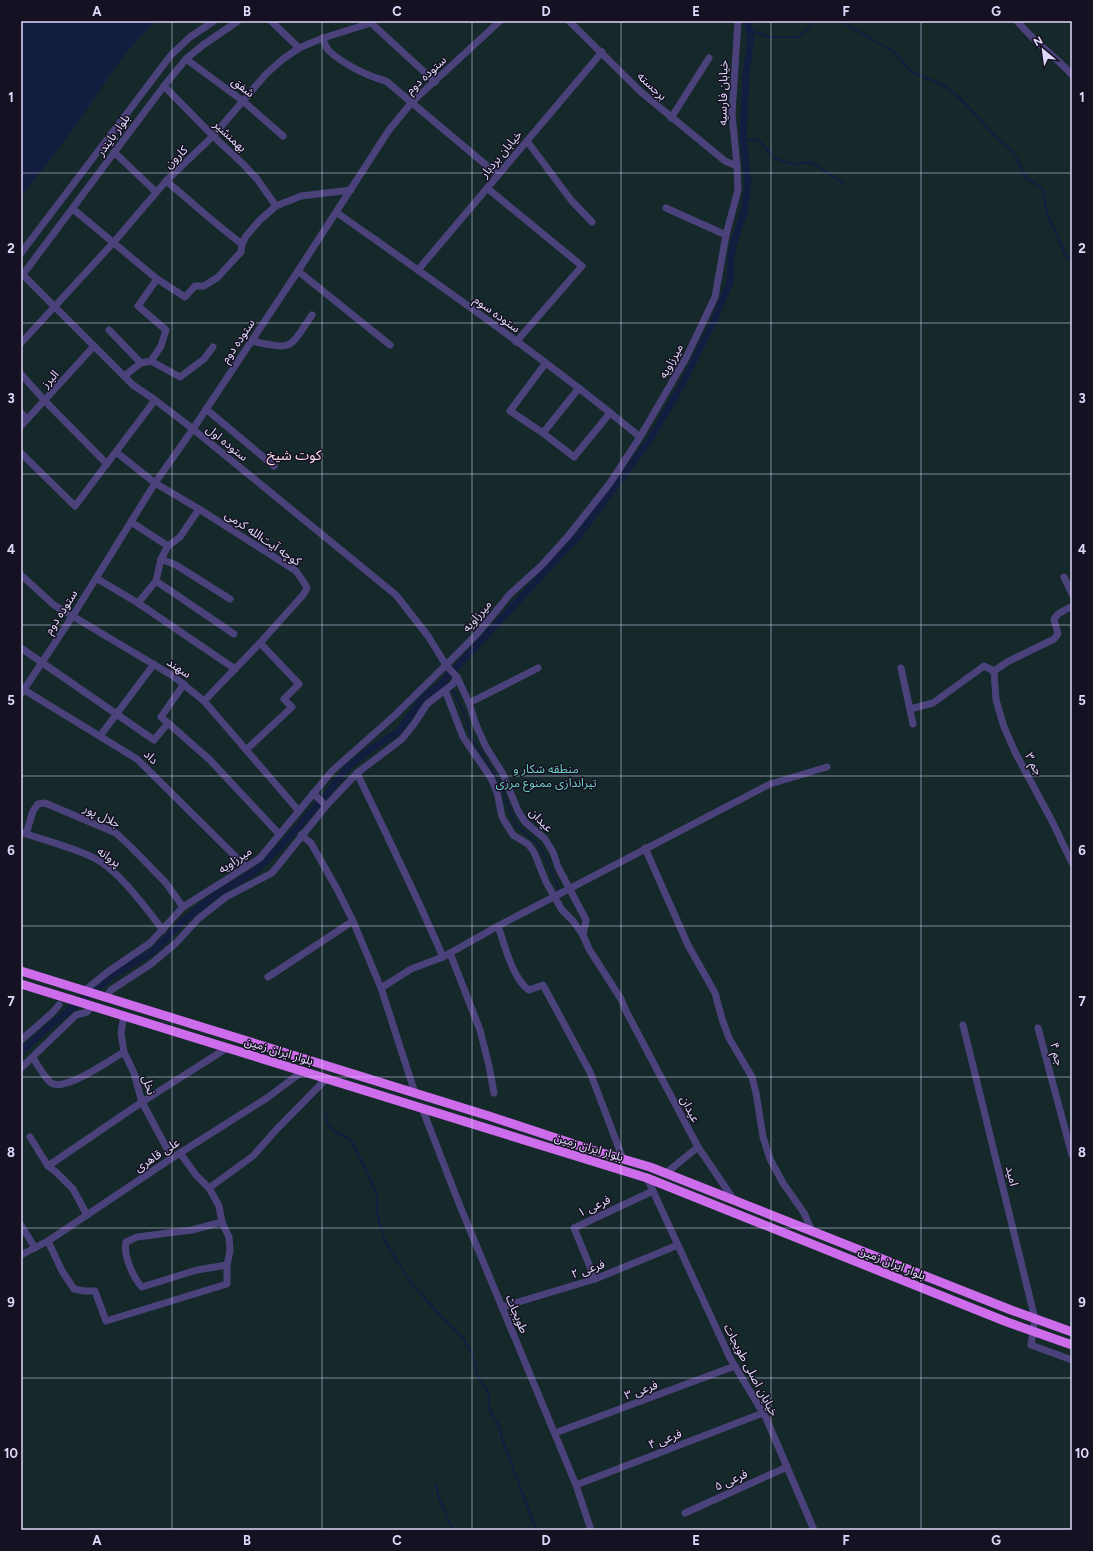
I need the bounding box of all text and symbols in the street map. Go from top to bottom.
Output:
text: A [92,4,102,19]
text: B [243,4,251,19]
text: C [392,4,402,19]
text: D [541,4,551,19]
text: E [692,4,700,19]
text: F [842,4,850,19]
text: G [991,4,1001,19]
north arrow [1023,30,1063,70]
text: N [1032,34,1045,49]
street label: ستوده دوم [403,53,450,99]
street label: خیابان فارسیه [715,60,731,126]
street label: برجسته [634,69,670,103]
street label: شفق [228,74,257,101]
text: 1 [8,90,14,105]
text: 1 [1079,90,1085,105]
street label: بلوار بایندر [93,111,133,159]
street label: بهمنشیر [210,117,249,155]
street label: خیابان بردبار [477,128,525,181]
street label: کارون [162,142,191,171]
text: 2 [7,241,15,256]
text: 2 [1078,241,1086,256]
street label: ستوده سوم [470,292,523,337]
street label: ستوده دوم [218,316,259,367]
street label: میرزاویه [656,341,686,381]
street label: البرز [38,367,62,392]
text: 3 [7,391,15,406]
text: 3 [1078,391,1086,406]
street label: ستوده اول [203,422,251,464]
district label: کوت شیخ [266,447,322,466]
street label: کوچه آیت‌الله کرمی [222,507,305,570]
text: 4 [7,542,15,557]
text: 4 [1078,542,1086,557]
street label: ستوده دوم [42,587,82,638]
street label: میرزاویه [459,597,495,635]
street label: سهند [164,655,194,681]
text: 5 [7,693,15,708]
text: 5 [1078,693,1086,708]
street label: داد [141,747,161,767]
street label: جم ۳ [1020,750,1046,779]
park label: منطقه شکار و تیراندازی ممنوع مرزی [496,762,597,792]
street label: جلال پور [80,801,123,832]
street label: عیدان [526,805,556,835]
text: 6 [7,843,15,858]
text: 6 [1078,843,1086,858]
street label: پروانه [94,844,124,871]
street label: میرزاویه [216,844,254,876]
text: 7 [7,994,15,1009]
text: 7 [1078,994,1086,1009]
street label: بلوار ایران زمین [243,1034,315,1068]
street label: جم ۴ [1045,1041,1067,1068]
street label: نخل [139,1074,159,1096]
street label: عیدان [677,1093,703,1125]
street label: بلوار ایران زمین [553,1130,625,1164]
street label: علی قاهری [132,1135,182,1175]
text: 8 [7,1145,15,1160]
text: 8 [1078,1145,1086,1160]
street label: امید [1003,1165,1021,1188]
street label: فرعی ۱ [575,1192,613,1220]
street label: بلوار ایران زمین [856,1243,928,1283]
street label: فرعی ۲ [569,1257,607,1281]
street label: طویجات [503,1293,531,1335]
text: 9 [7,1295,15,1310]
text: 9 [1078,1295,1086,1310]
street label: خیابان اصلی طویجات [721,1321,781,1419]
street label: فرعی ۳ [622,1378,660,1402]
street label: فرعی ۴ [646,1426,684,1452]
text: 10 [4,1446,18,1461]
text: 10 [1075,1446,1089,1461]
street label: فرعی ۵ [712,1467,750,1493]
text: A [92,1533,102,1548]
text: B [243,1533,251,1548]
text: C [392,1533,402,1548]
text: D [541,1533,551,1548]
text: E [692,1533,700,1548]
text: F [842,1533,850,1548]
text: G [991,1533,1001,1548]

